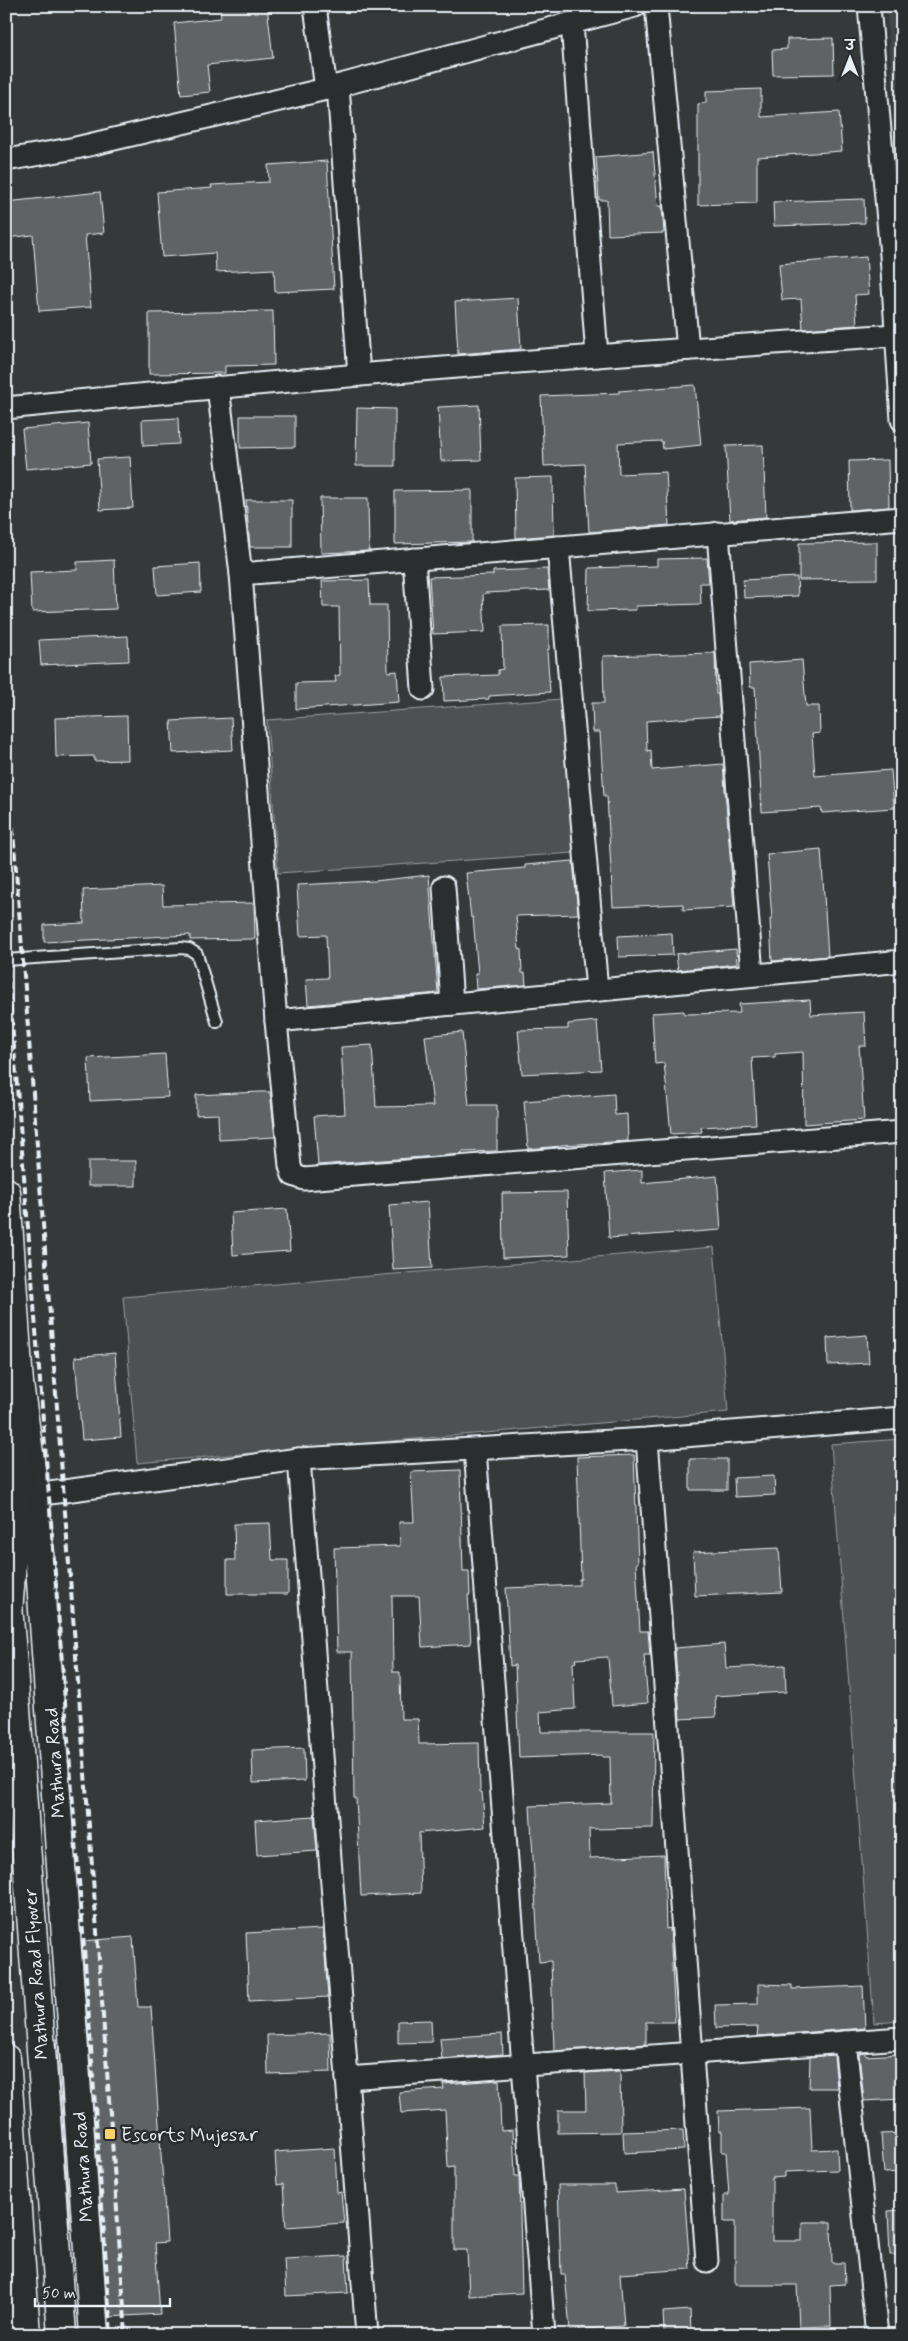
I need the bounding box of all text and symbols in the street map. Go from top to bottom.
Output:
north arrow [826,32,876,82]
text: उ [843,37,856,55]
street label: Mathura Road [39,1707,72,1819]
street label: Mathura Road Flyover [18,1887,55,2060]
street label: Mathura Road [67,2111,100,2223]
place label: Escorts Mujesar [121,2123,258,2148]
marker: Escorts Mujesar [103,2127,117,2141]
scale bar [35,2276,170,2308]
text: 50 m [42,2284,76,2304]

